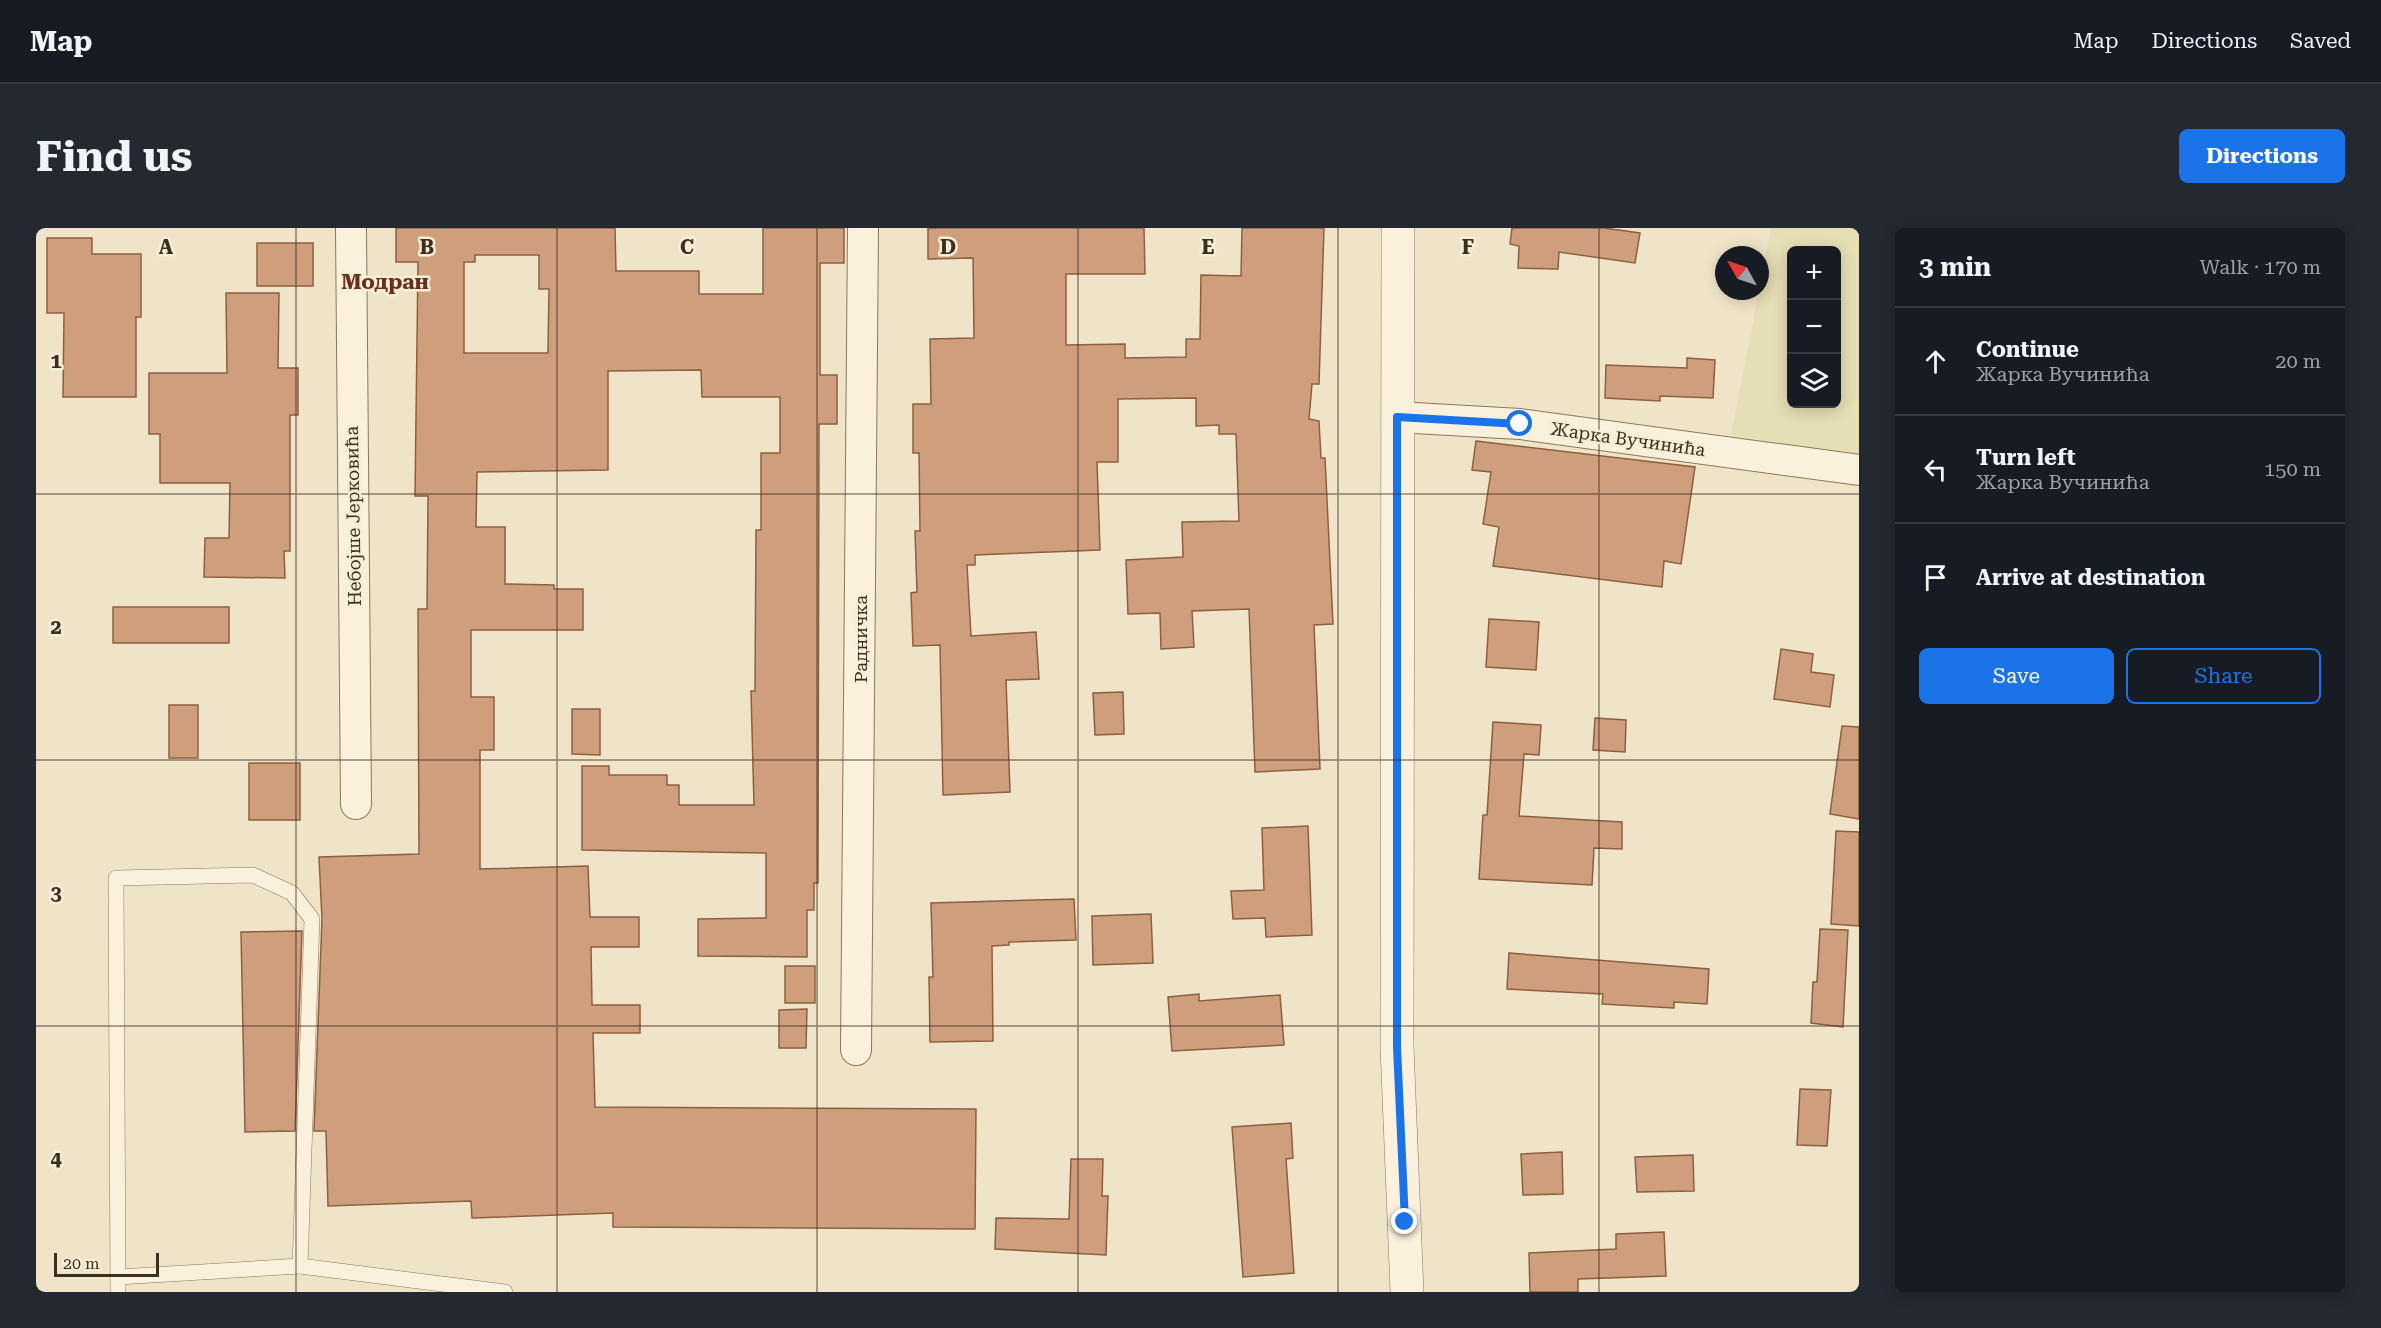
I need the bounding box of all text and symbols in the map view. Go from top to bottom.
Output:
text: Map [30,25,92,58]
text: Map [2074,29,2118,53]
text: Directions [2151,29,2257,53]
text: Saved [2290,29,2351,53]
button: Directions [2179,129,2345,183]
text: Find us [36,132,193,181]
text: A [159,235,174,259]
text: B [420,235,434,259]
text: C [680,235,694,259]
text: D [940,235,956,259]
text: E [1202,235,1215,259]
text: F [1462,235,1474,259]
north arrow [1715,246,1769,300]
map controls [1787,246,1841,408]
button: + [1787,246,1841,300]
text: 3 min [1919,252,1991,282]
text: Walk · 170 m [2200,255,2321,279]
district label: Модран [341,270,429,294]
button: − [1787,300,1841,354]
text: Continue [1976,337,2079,362]
icon: ahead [1919,345,1952,378]
text: 1 [50,349,62,373]
text: 20 m [2275,349,2321,373]
button: layers [1787,354,1841,408]
text: Жарка Вучинића [1976,362,2150,386]
route start [1506,410,1532,436]
street label: Жарка Вучинића [1549,418,1707,460]
street label: Небојше Јерковића [341,426,365,606]
text: Turn left [1976,445,2076,470]
icon: left [1919,453,1952,486]
text: 150 m [2264,457,2321,481]
text: Жарка Вучинића [1976,470,2150,494]
icon: arrive [1919,561,1952,594]
text: Arrive at destination [1976,565,2205,590]
street label: Радничка [850,595,871,683]
text: 2 [50,615,62,639]
button: Save [1919,648,2114,704]
button: Share [2126,648,2321,704]
text: 3 [50,881,62,905]
text: 4 [50,1147,62,1171]
route end [1391,1208,1417,1234]
scale bar [54,1250,159,1278]
text: 20 m [63,1254,100,1273]

